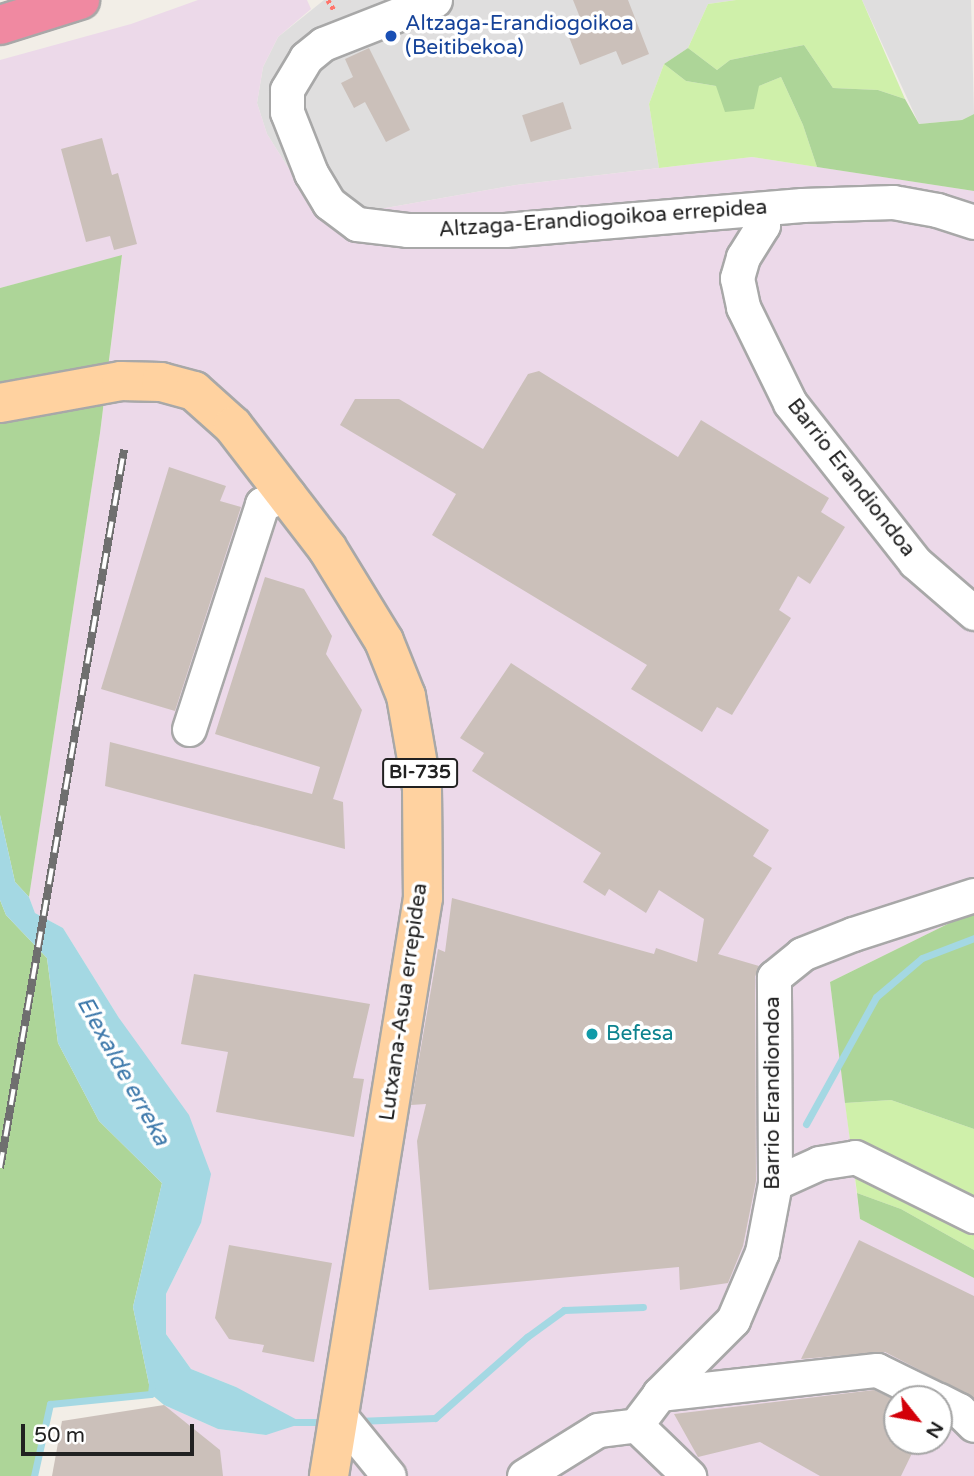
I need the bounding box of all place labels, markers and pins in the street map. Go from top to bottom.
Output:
place label: Altzaga-Erandiogoikoa (Beitibekoa) [405,11,634,61]
marker: Altzaga-Erandiogoikoa (Beitibekoa) [383,28,399,44]
place label: Befesa [606,1021,674,1047]
marker: Befesa [584,1026,600,1042]

